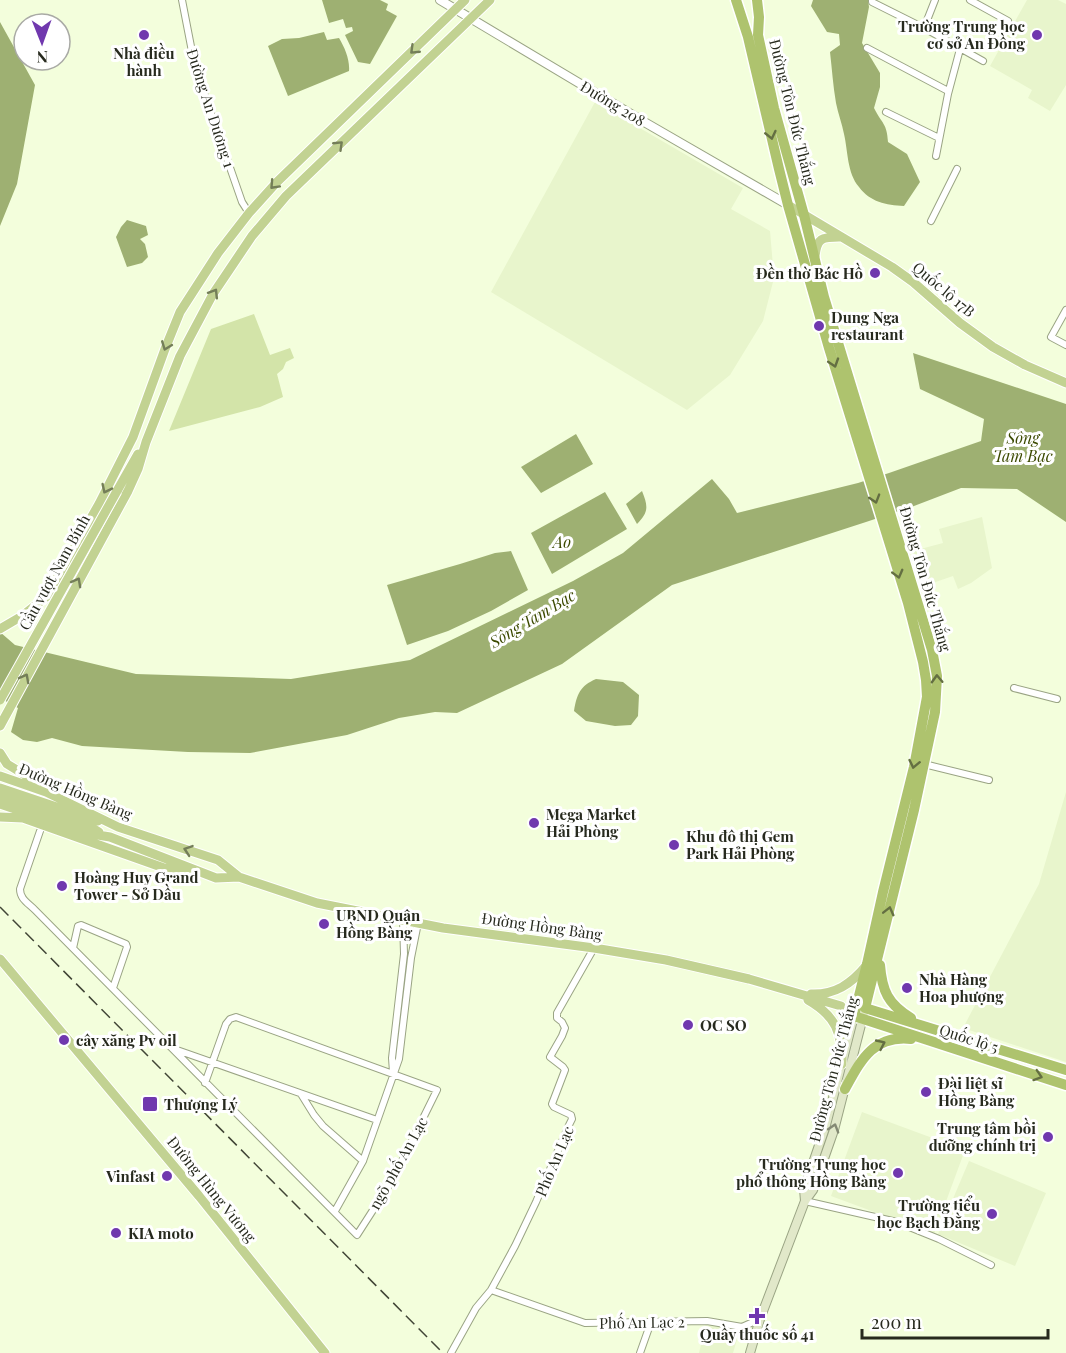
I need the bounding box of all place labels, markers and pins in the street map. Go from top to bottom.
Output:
place label: Trường Trung học cơ sở An Đồng [898,16,1026,53]
marker: Nhà điều hành [137,28,151,42]
marker: Trường Trung học cơ sở An Đồng [1030,28,1044,42]
place label: Nhà điều hành [113,42,175,80]
place label: Đền thờ Bác Hồ [756,262,863,283]
marker: Đền thờ Bác Hồ [868,266,882,280]
place label: Dung Nga restaurant [831,307,904,344]
marker: Dung Nga restaurant [812,319,826,333]
place label: Mega Market Hải Phòng [546,804,637,841]
marker: Mega Market Hải Phòng [527,816,541,830]
place label: Khu đô thị Gem Park Hải Phòng [686,826,795,863]
marker: Khu đô thị Gem Park Hải Phòng [667,838,681,852]
place label: Hoàng Huy Grand Tower - Sở Dầu [74,867,199,904]
marker: Hoàng Huy Grand Tower - Sở Dầu [55,879,69,893]
place label: UBND Quận Hồng Bàng [336,905,421,942]
marker: UBND Quận Hồng Bàng [317,917,331,931]
place label: Nhà Hàng Hoa phượng [919,969,1004,1006]
marker: Nhà Hàng Hoa phượng [900,981,914,995]
place label: OC SO [700,1015,747,1035]
marker: OC SO [681,1018,695,1032]
place label: cây xăng Pv oil [76,1030,177,1050]
marker: cây xăng Pv oil [57,1033,71,1047]
place label: Đài liệt sĩ Hồng Bàng [938,1073,1015,1110]
marker: Đài liệt sĩ Hồng Bàng [919,1085,933,1099]
place label: Thượng Lý [164,1094,238,1114]
marker: Thượng Lý [141,1095,159,1113]
place label: Trung tâm bồi dưỡng chính trị [929,1117,1036,1155]
marker: Trung tâm bồi dưỡng chính trị [1041,1130,1055,1144]
place label: Trường Trung học phổ thông Hồng Bàng [736,1154,887,1191]
place label: Vinfast [105,1166,156,1186]
marker: Trường Trung học phổ thông Hồng Bàng [891,1166,905,1180]
marker: Vinfast [160,1169,174,1183]
place label: Trường tiểu học Bạch Đằng [877,1195,981,1232]
marker: Trường tiểu học Bạch Đằng [985,1207,999,1221]
place label: KIA moto [128,1223,194,1243]
marker: KIA moto [109,1226,123,1240]
marker: Quầy thuốc số 41 [750,1309,764,1323]
place label: Quầy thuốc số 41 [700,1323,814,1344]

